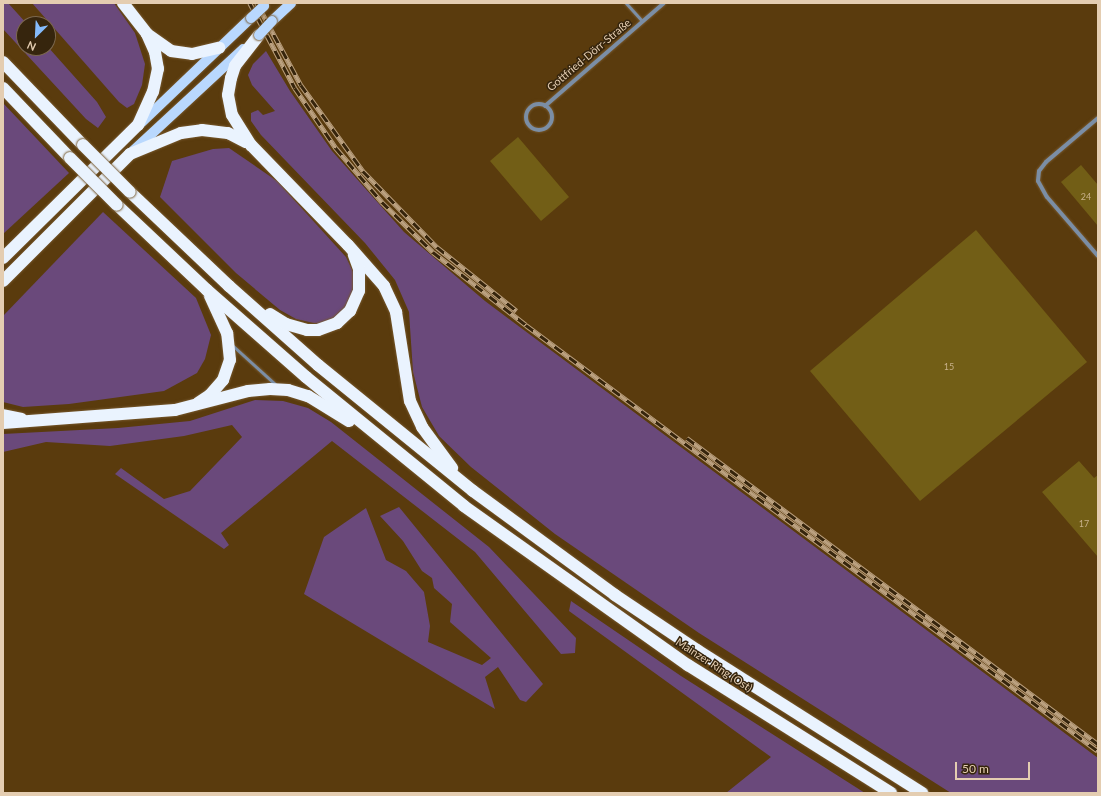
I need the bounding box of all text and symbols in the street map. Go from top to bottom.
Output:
north arrow [16,16,56,56]
street label: Gottfried-Dörr-Straße [544,16,634,94]
text: N [25,39,38,54]
house number: 24 [1081,192,1091,202]
house number: 15 [944,362,954,372]
house number: 17 [1079,519,1089,529]
street label: Mainzer Ring (Ost) [673,635,755,695]
scale bar [957,754,1032,780]
text: 50 m [962,761,989,776]

